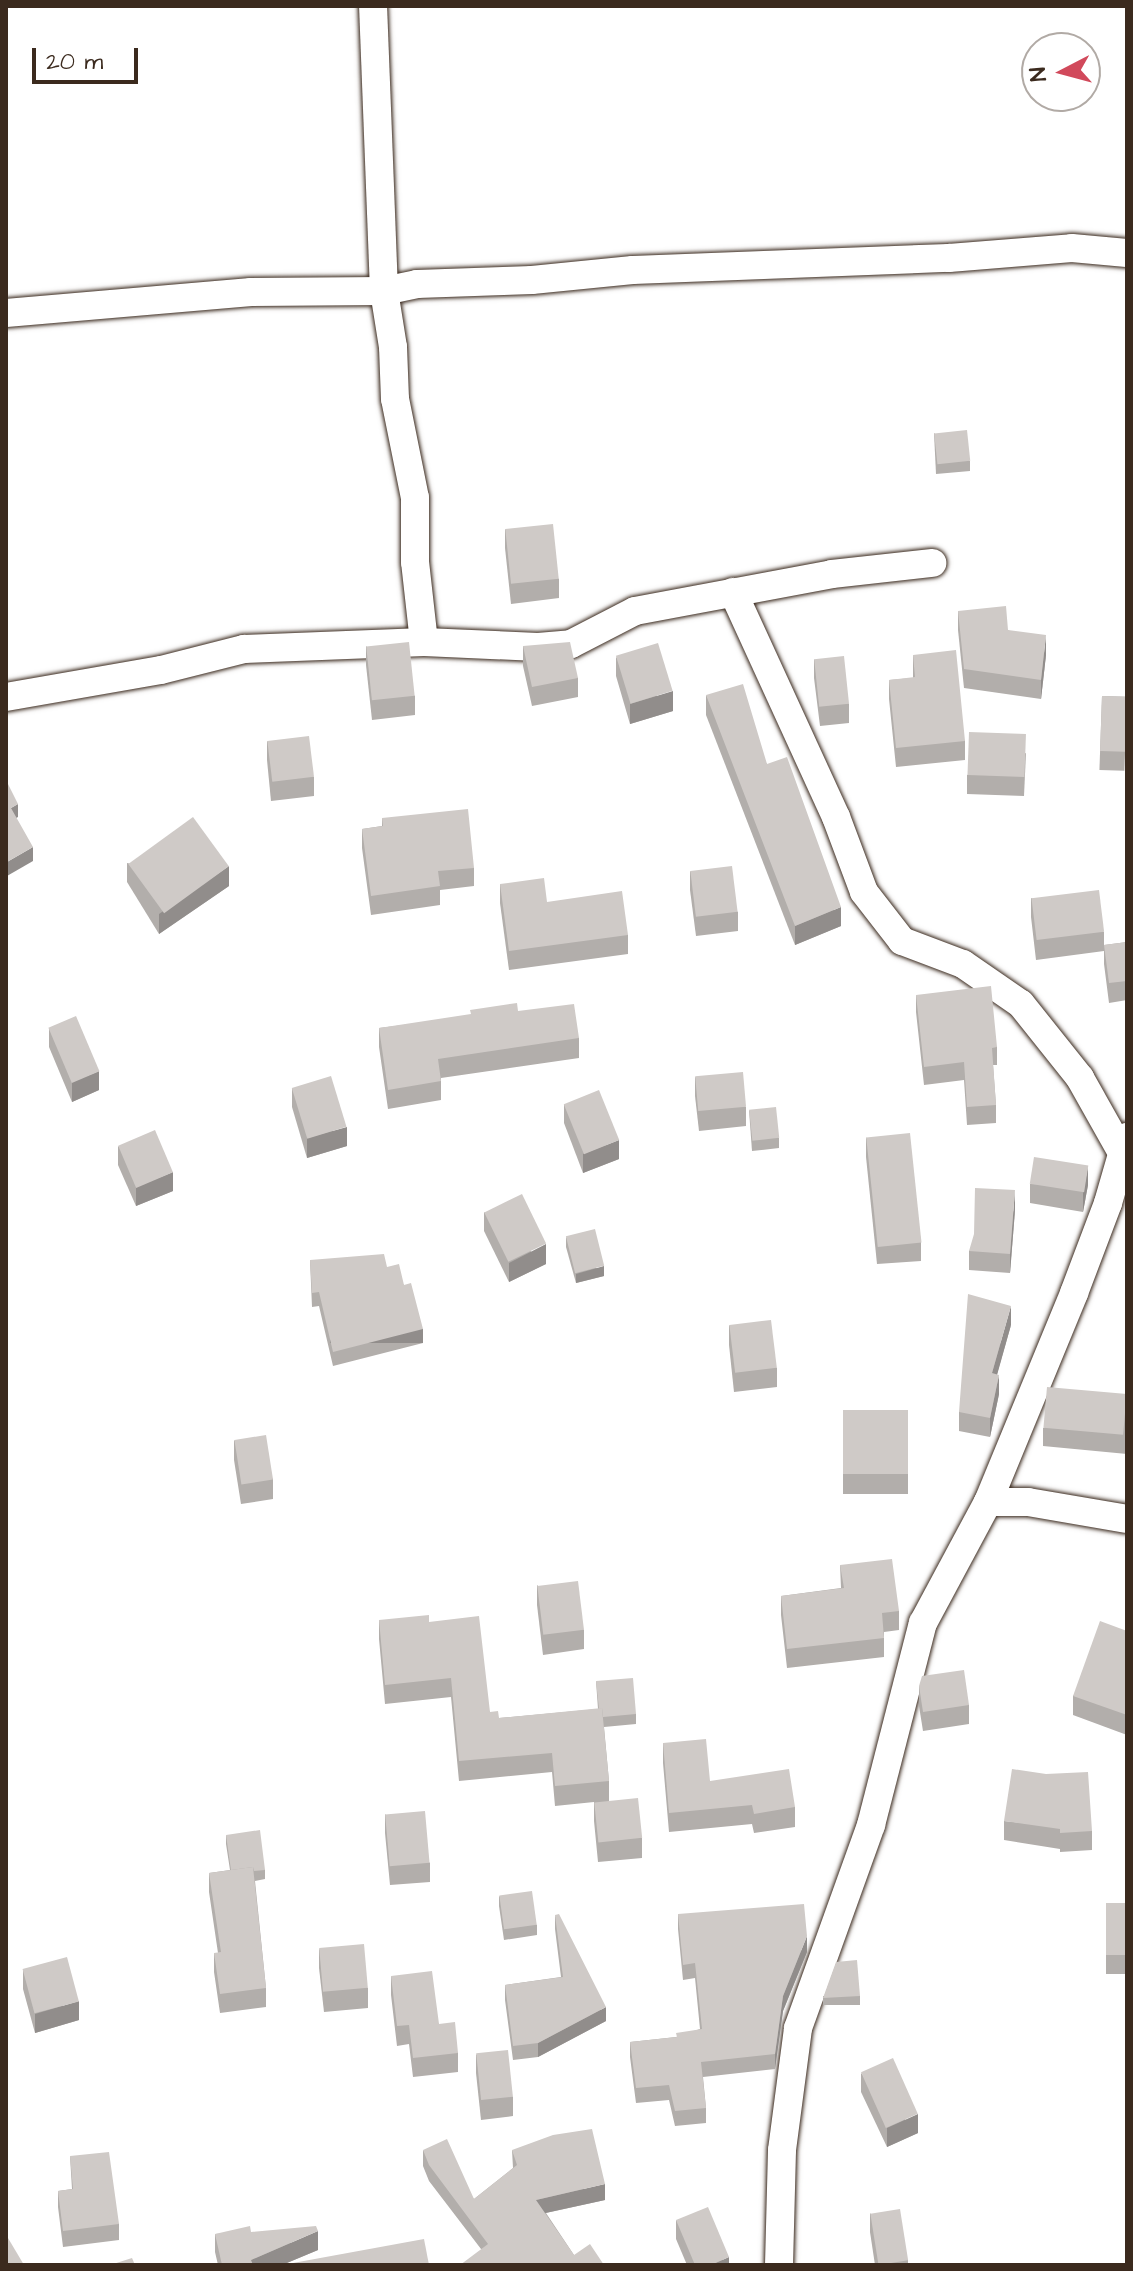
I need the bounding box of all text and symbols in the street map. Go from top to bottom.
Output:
scale bar [36,32,142,82]
north arrow [1021,32,1101,112]
text: 20 m [46,45,103,79]
text: N [1022,66,1055,83]

